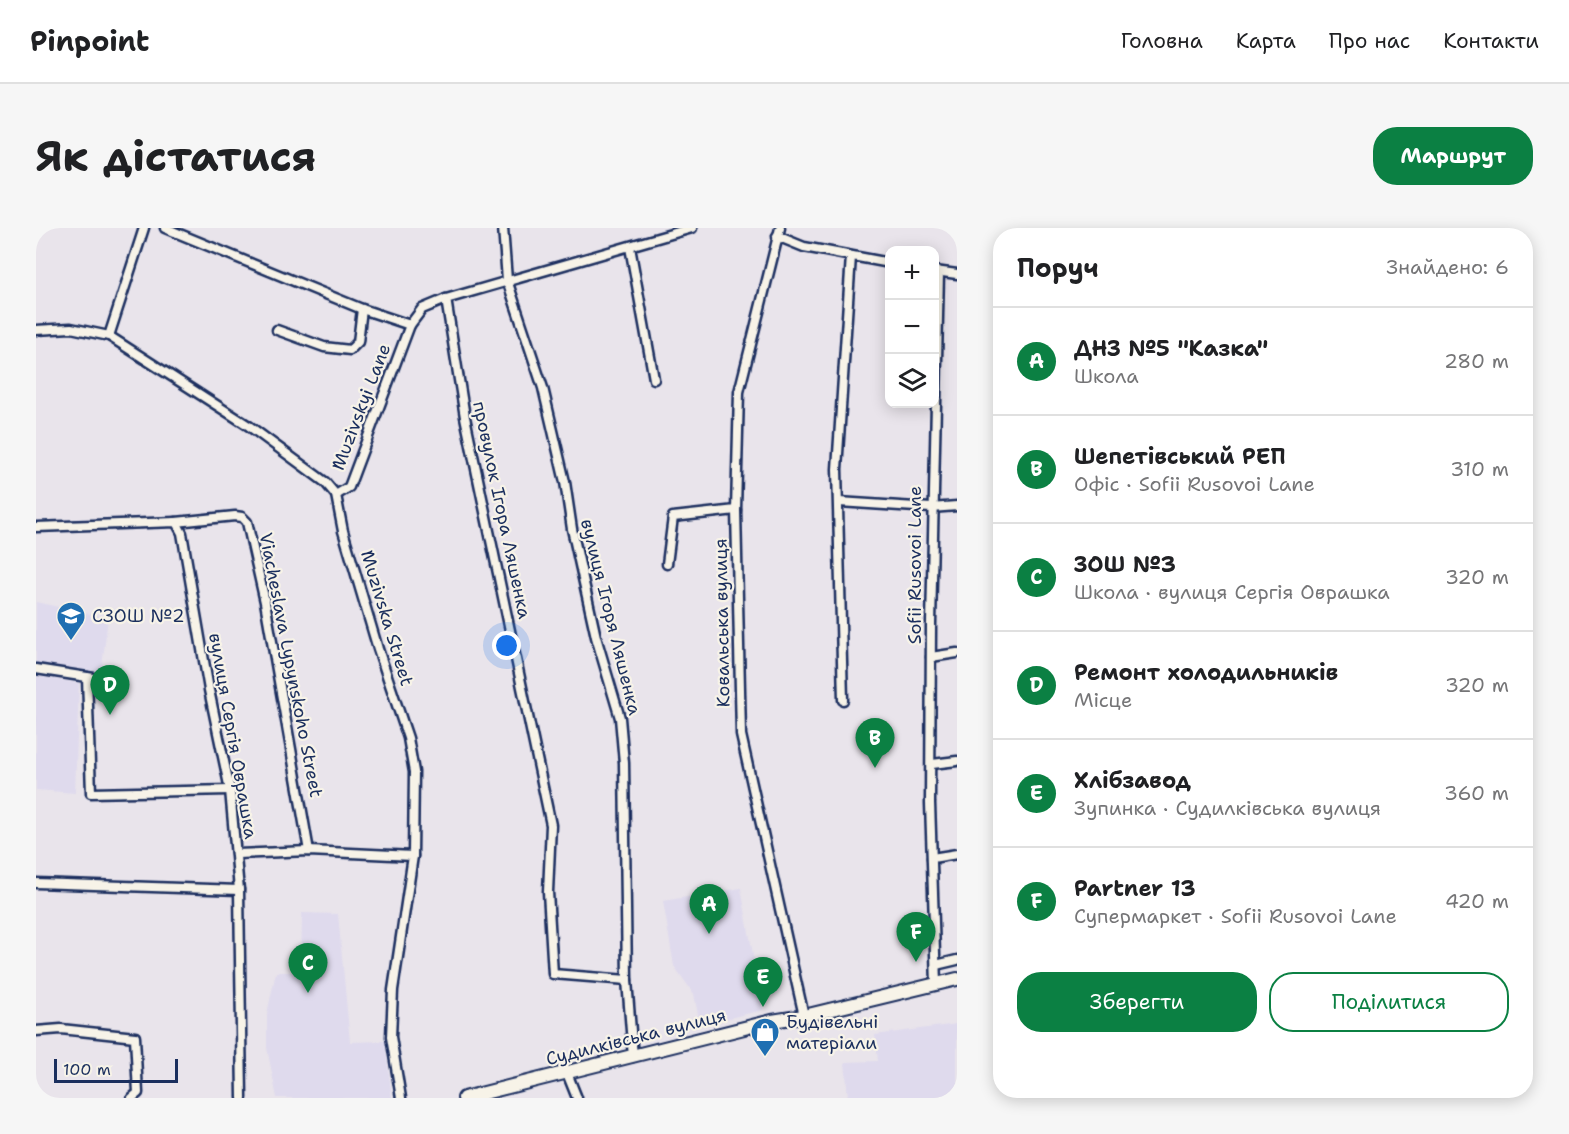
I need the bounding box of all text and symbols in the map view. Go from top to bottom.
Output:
text: Pinpoint [30,22,149,60]
text: Головна [1121,27,1203,55]
text: Карта [1236,27,1296,55]
text: Про нас [1329,27,1410,55]
text: Контакти [1443,27,1539,55]
button: Маршрут [1373,127,1533,185]
text: Як дістатися [36,128,316,184]
map controls [885,246,939,408]
button: + [885,246,939,300]
text: Поруч [1017,250,1099,285]
text: Знайдено: 6 [1386,254,1509,280]
button: − [885,300,939,354]
text: ДНЗ №5 "Казка" [1074,334,1268,363]
street label: Muzivskyi Lane [326,340,396,474]
text: A [1029,348,1044,374]
text: 280 m [1444,348,1509,374]
button: layers [885,354,939,408]
text: Школа [1074,363,1139,389]
street label: провулок Ігора Ляшенка [467,399,537,621]
text: Шепетівський РЕП [1074,442,1286,471]
text: B [1030,456,1043,482]
text: 310 m [1450,456,1509,482]
text: Офіс · Sofii Rusovoi Lane [1074,471,1315,497]
street label: Sofii Rusovoi Lane [903,486,927,644]
street label: вулиця Ігоря Ляшенка [575,516,647,718]
street label: Viacheslava Lypynskoho Street [254,531,328,800]
street label: Ковальська вулиця [709,538,735,708]
street label: Muzivska Street [355,547,419,689]
text: ЗОШ №3 [1074,550,1176,579]
text: C [1030,564,1043,590]
text: 320 m [1445,564,1509,590]
text: Школа · вулиця Сергія Оврашка [1074,579,1390,605]
school or university icon: СЗОШ №2 [55,600,87,642]
place label: СЗОШ №2 [92,604,185,628]
street label: вулиця Сергія Оврашка [203,631,263,841]
your location [492,631,521,660]
text: Ремонт холодильників [1074,658,1338,687]
pin: D [90,666,130,715]
text: D [1029,672,1044,698]
text: 320 m [1445,672,1509,698]
text: Місце [1074,687,1132,713]
pin: B [856,718,894,768]
text: Хлібзавод [1074,766,1191,795]
text: E [1030,780,1043,806]
text: 360 m [1444,780,1509,806]
text: Зупинка · Судилківська вулиця [1074,795,1381,821]
text: Partner 13 [1074,874,1196,903]
pin: A [690,884,728,934]
text: F [1031,888,1042,914]
text: 420 m [1445,888,1509,914]
text: Супермаркет · Sofii Rusovoi Lane [1074,903,1397,929]
pin: F [896,912,936,962]
pin: C [288,944,328,993]
pin: E [744,958,782,1007]
button: Зберегти [1017,972,1257,1032]
button: Поділитися [1269,972,1509,1032]
street label: Судилківська вулиця [543,1003,729,1071]
place label: Будівельні матеріали [786,1010,878,1055]
shop icon: Будівельні матеріали [749,1016,781,1058]
scale bar [54,1056,178,1084]
text: 100 m [63,1059,111,1080]

